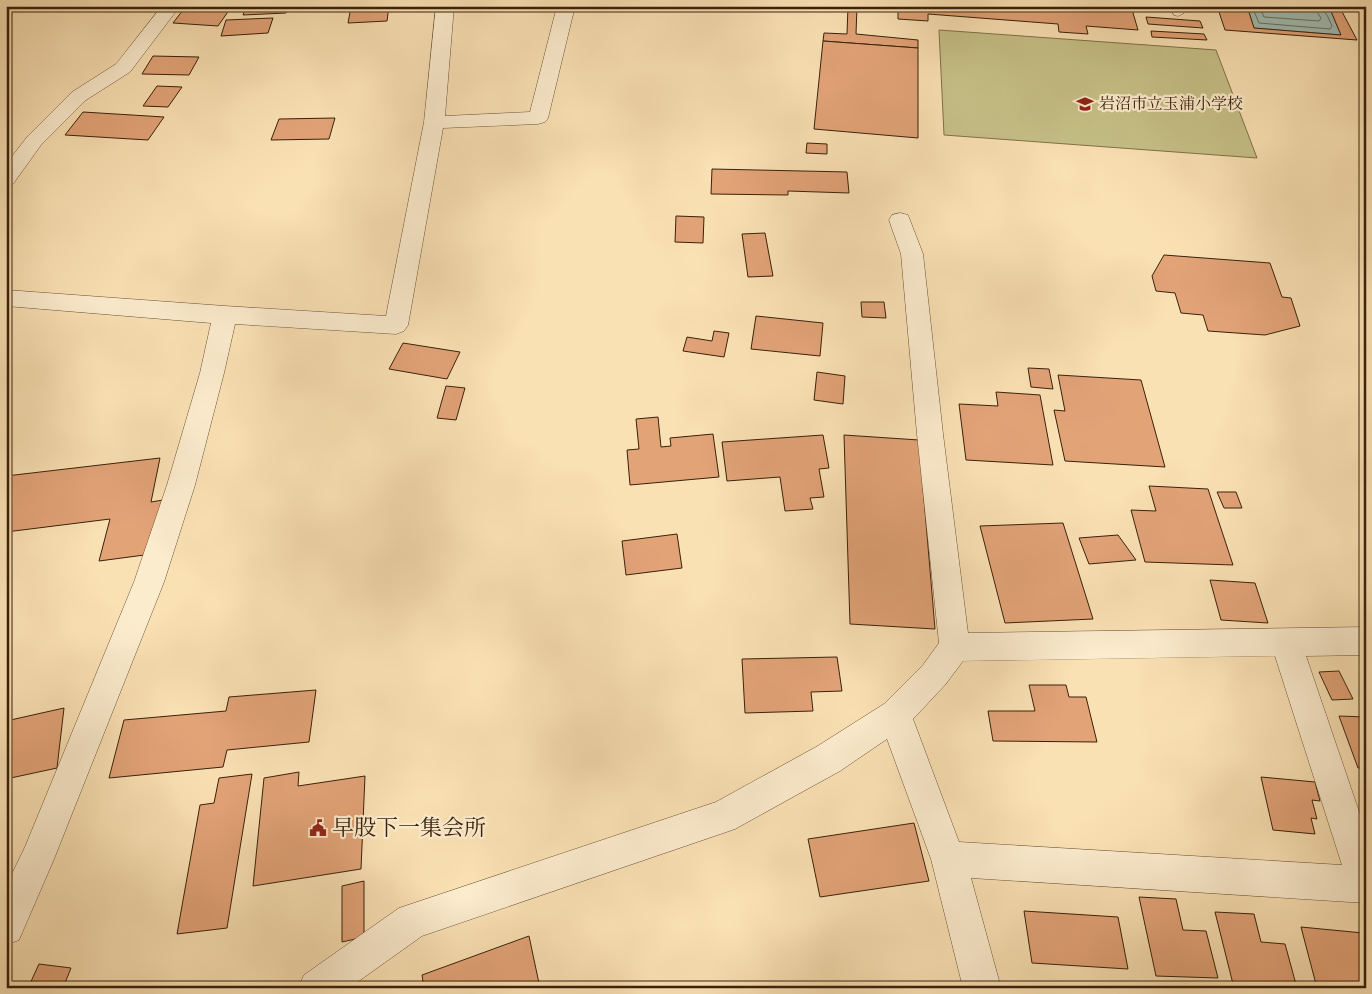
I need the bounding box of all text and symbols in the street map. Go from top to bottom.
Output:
place label: 岩沼市立玉浦小学校 [1099,93,1243,115]
school or university icon: 岩沼市立玉浦小学校 [1075,94,1095,114]
place label: 早股下一集会所 [332,813,486,843]
public building icon: 早股下一集会所 [308,818,328,838]

